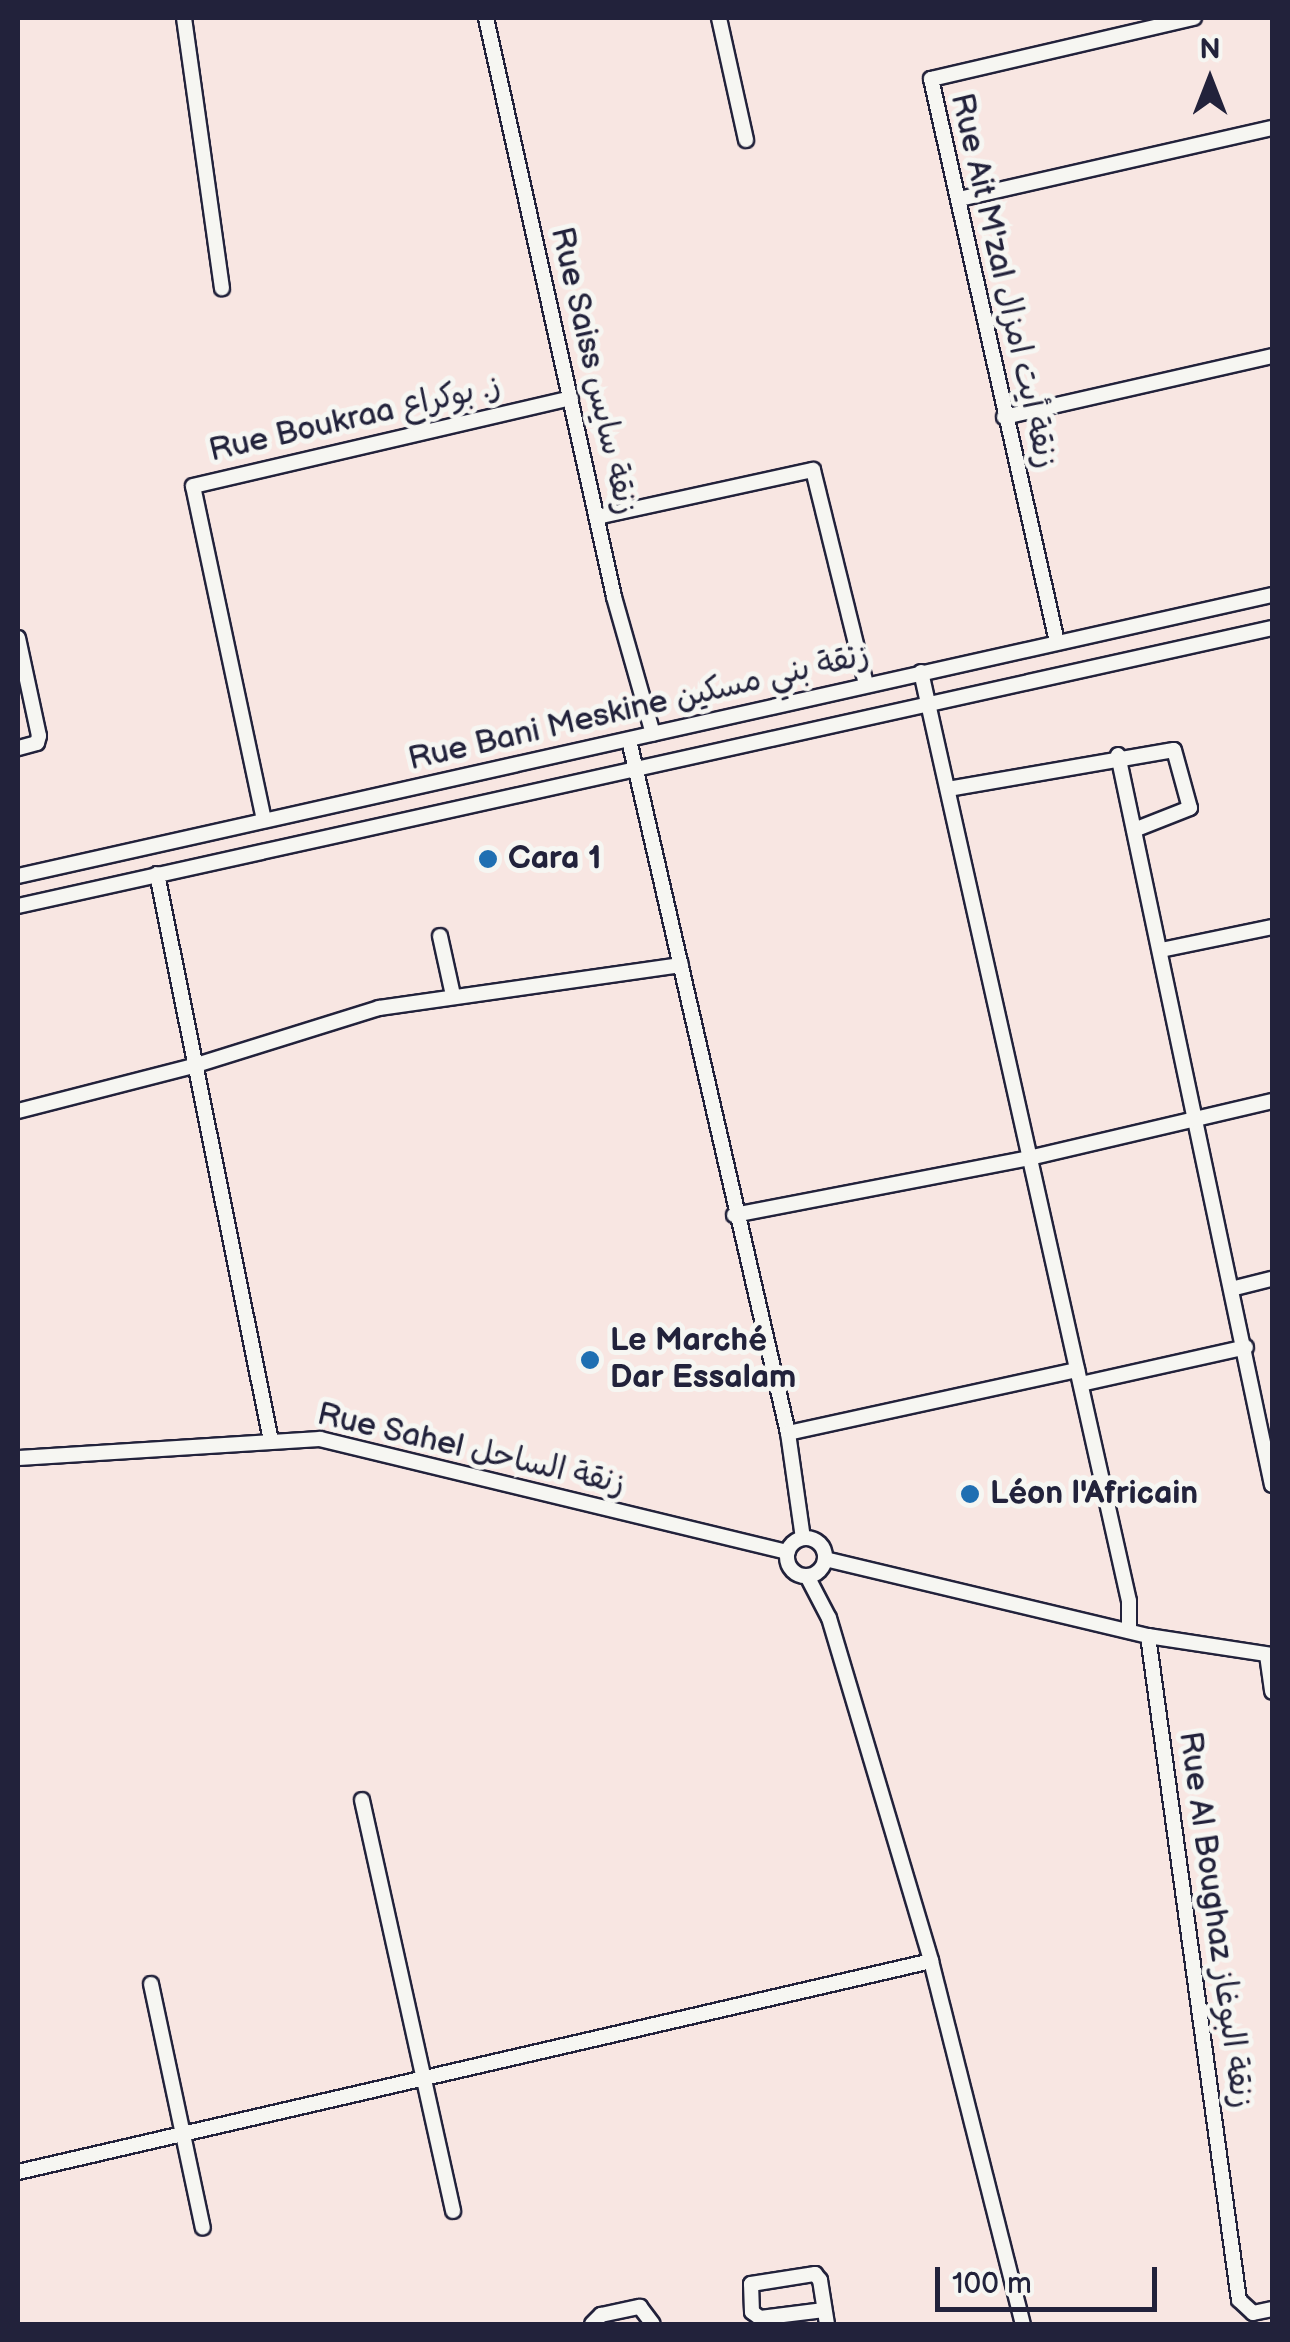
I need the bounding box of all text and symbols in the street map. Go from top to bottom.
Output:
north arrow [1160,30,1260,130]
text: N [1199,33,1221,66]
street label: Rue Ait M'zal زنقة أيت امزال [941,90,1065,472]
street label: Rue Saiss زنقة سايس [541,223,645,519]
street label: Rue Boukraa ز. بوكراع [206,367,504,471]
street label: Rue Bani Meskine زنقة بني مسكين [405,636,873,780]
place label: Cara 1 [508,840,602,878]
marker: Cara 1 [477,848,499,870]
place label: Le Marché Dar Essalam [610,1323,796,1398]
marker: Le Marché Dar Essalam [579,1349,601,1371]
street label: Rue Sahel زنقة الساحل [313,1396,629,1504]
place label: Léon l'Africain [990,1475,1198,1513]
marker: Léon l'Africain [959,1483,981,1505]
street label: Rue Al Boughaz زنقة البوغاز [1170,1729,1260,2111]
scale bar [940,2247,1162,2309]
text: 100 m [952,2266,1032,2302]

